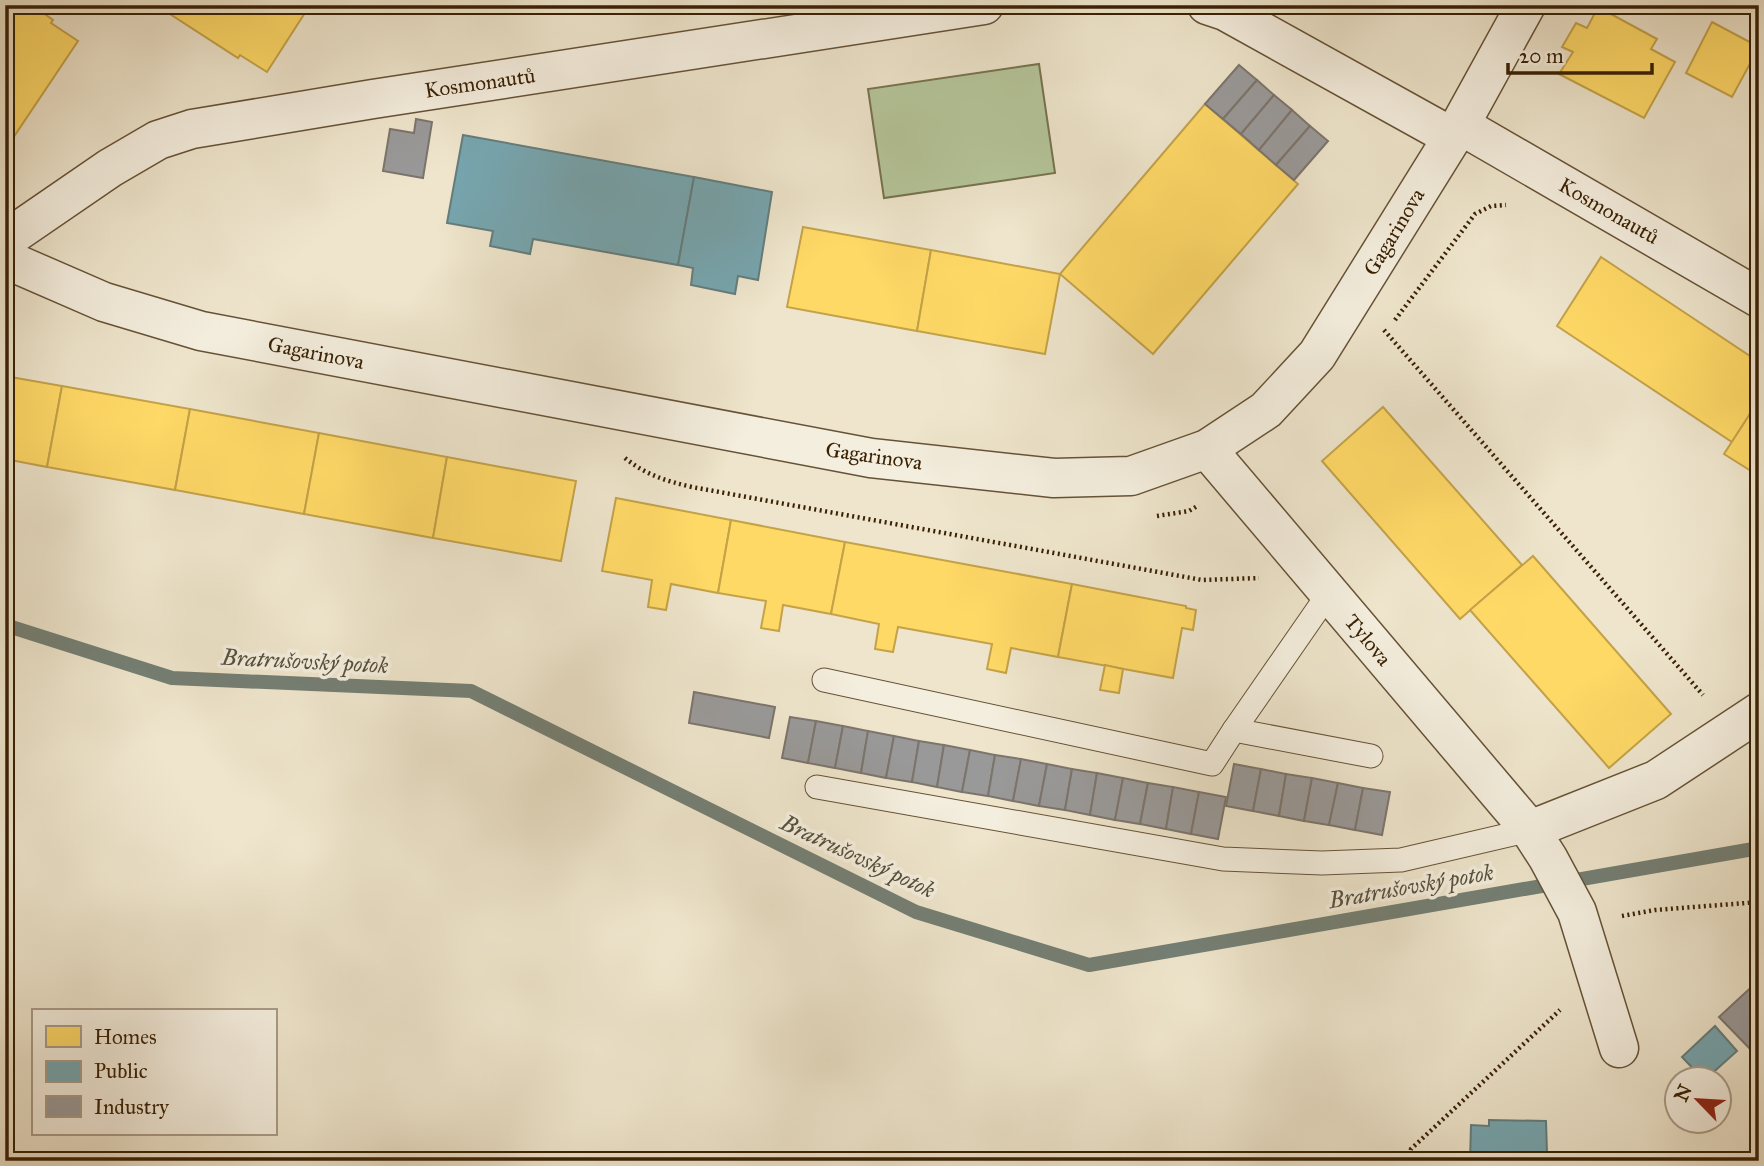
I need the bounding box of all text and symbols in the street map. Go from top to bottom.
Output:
scale bar [1508,32,1652,76]
text: 20 m [1519,43,1564,69]
street label: Kosmonautů [423,62,537,104]
street label: Kosmonautů [1554,172,1664,250]
street label: Gagarinova [1358,183,1430,280]
street label: Gagarinova [266,331,366,375]
street label: Gagarinova [824,436,924,476]
street label: Tylova [1339,609,1397,671]
water label: Bratrušovský potok [220,643,389,680]
water label: Bratrušovský potok [775,808,940,905]
water label: Bratrušovský potok [1325,858,1496,915]
legend [32,1009,276,1134]
text: Homes [94,1024,157,1050]
text: Public [94,1058,148,1084]
north arrow [1662,1064,1732,1134]
text: N [1669,1081,1697,1105]
text: Industry [94,1094,170,1120]

